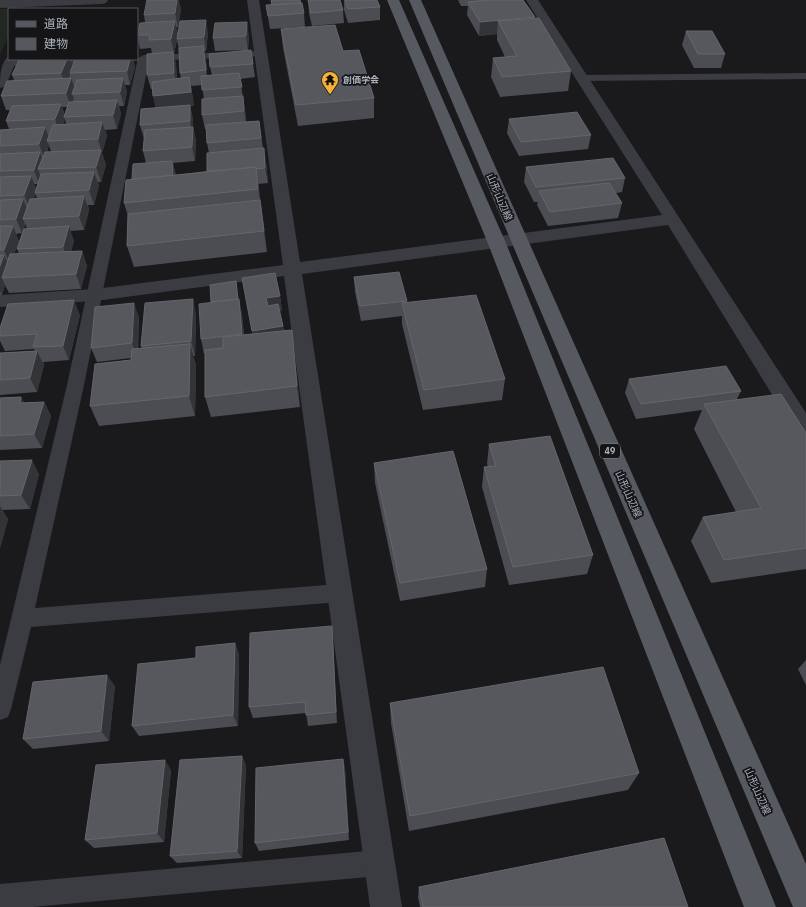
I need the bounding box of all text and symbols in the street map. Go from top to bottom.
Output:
legend [8,8,138,60]
text: 道路 [44,16,68,31]
text: 建物 [44,36,68,51]
temple icon: 創価学会 [320,70,340,95]
place label: 創価学会 [343,74,379,85]
street label: 山形山辺線 [484,172,515,223]
road number: 49 [600,444,620,458]
street label: 山形山辺線 [612,469,645,520]
street label: 山形山辺線 [741,766,774,817]

